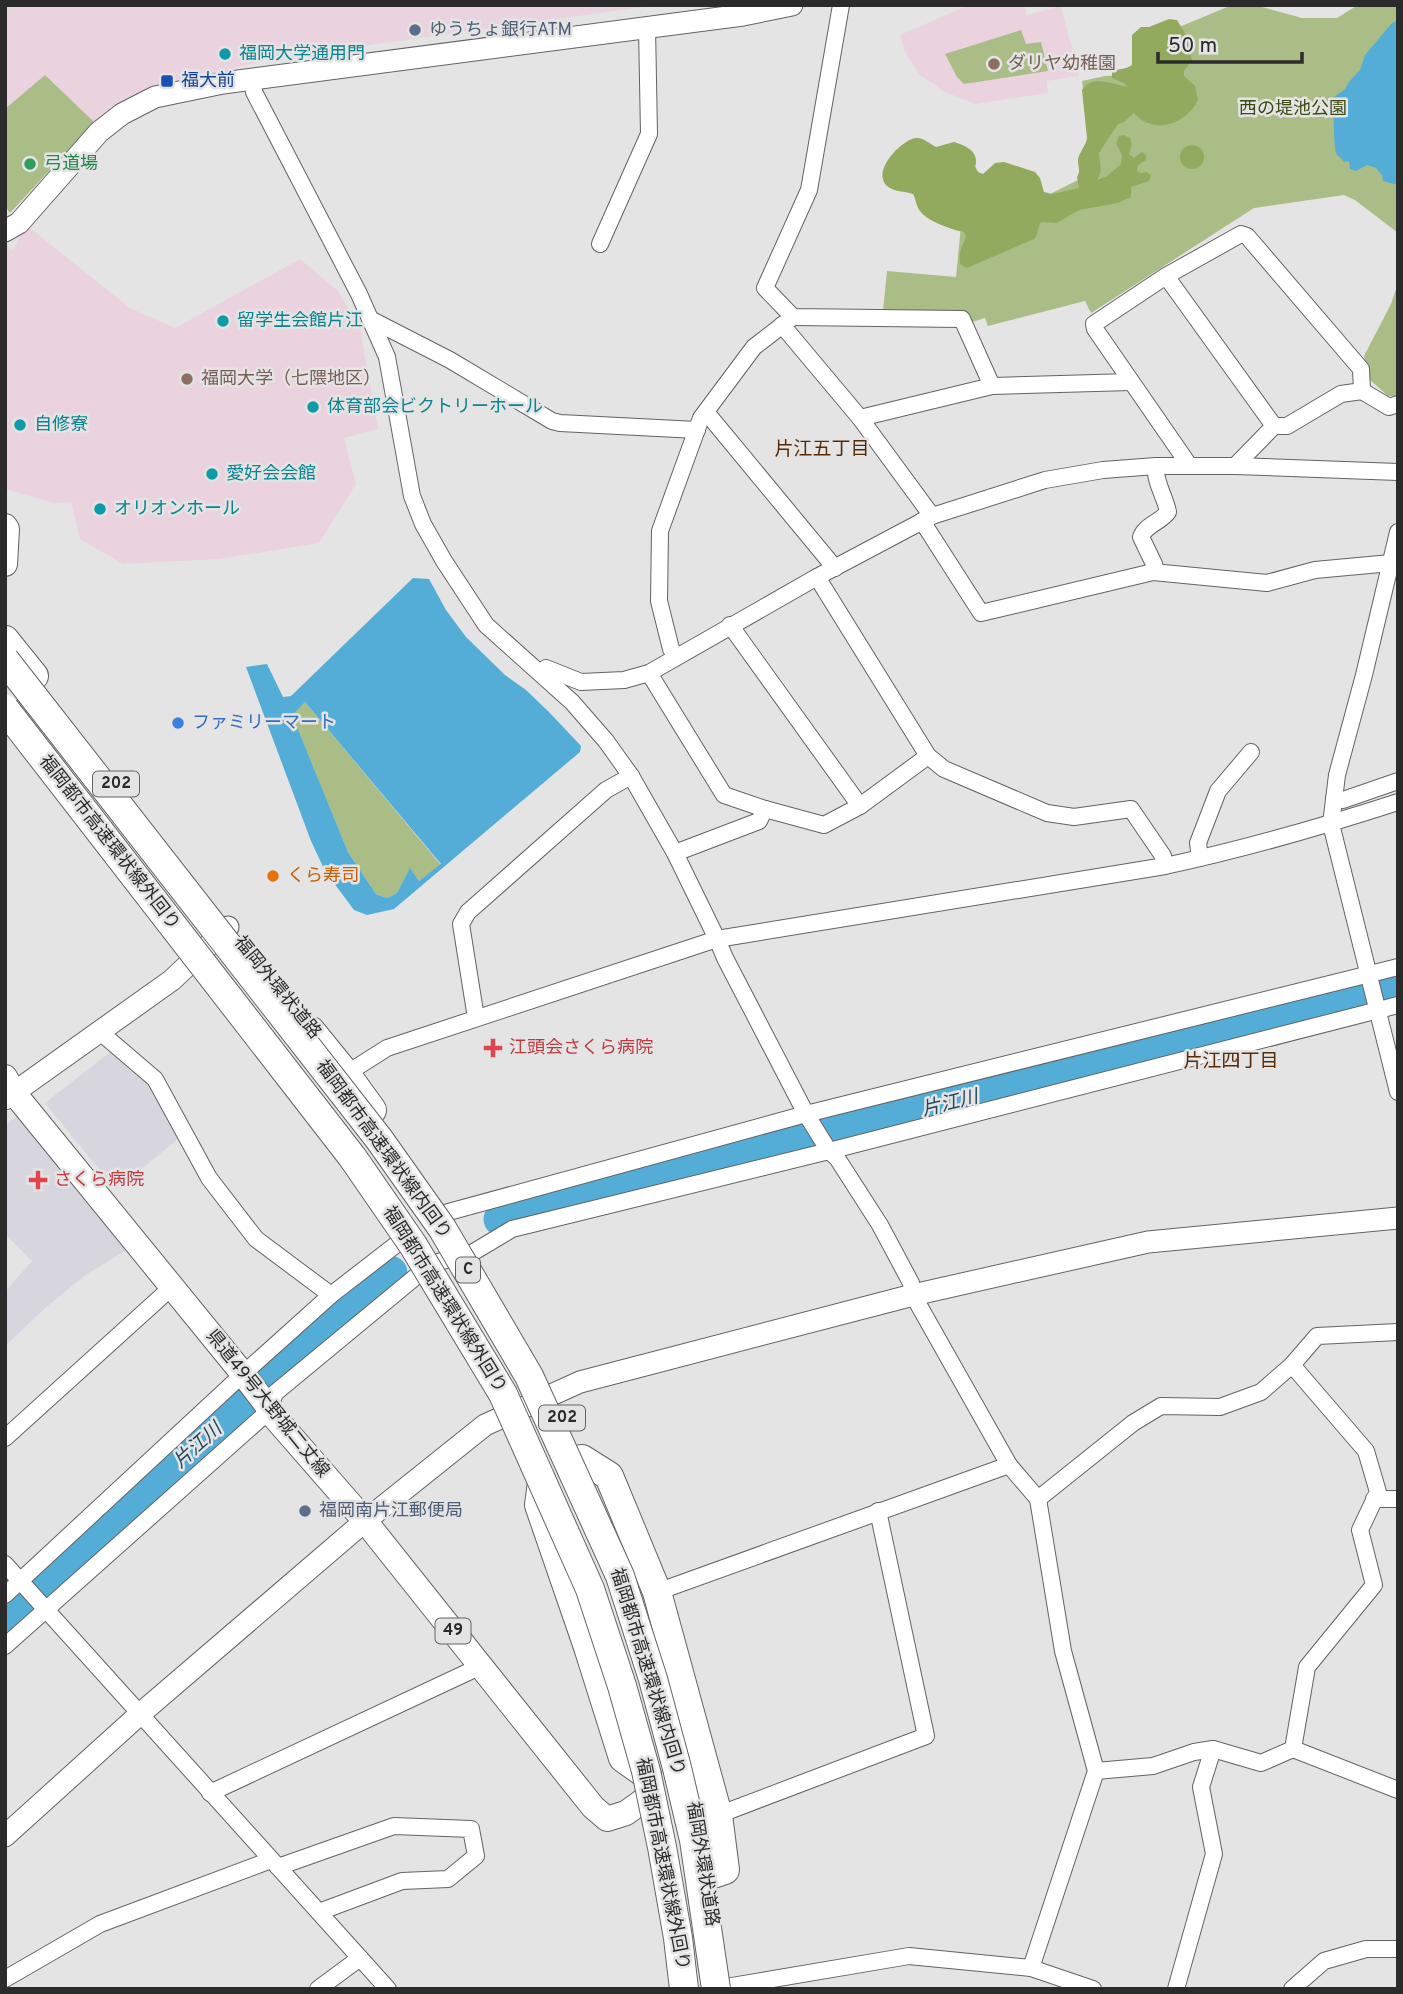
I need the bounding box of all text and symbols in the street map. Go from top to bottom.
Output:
place label: ゆうちょ銀行ATM [429,19,572,42]
scale bar [1158,21,1302,65]
marker: ゆうちょ銀行ATM [407,22,423,38]
text: 50 m [1168,33,1217,60]
place label: 福岡大学通用門 [239,43,365,66]
marker: 福岡大学通用門 [217,46,233,62]
place label: ダリヤ幼稚園 [1008,53,1116,76]
marker: ダリヤ幼稚園 [986,56,1002,72]
place label: 福大前 [181,70,235,93]
marker: 福大前 [159,73,175,89]
park label: 西の堤池公園 [1239,98,1347,121]
place label: 弓道場 [44,153,98,176]
marker: 弓道場 [22,156,38,172]
place label: 留学生会館片江 [237,310,363,333]
marker: 留学生会館片江 [215,313,231,329]
place label: 福岡大学（七隈地区） [201,368,381,391]
marker: 福岡大学（七隈地区） [179,371,195,387]
place label: 体育部会ビクトリーホール [327,396,543,419]
marker: 体育部会ビクトリーホール [305,399,321,415]
place label: 自修寮 [34,414,88,437]
marker: 自修寮 [12,417,28,433]
district label: 片江五丁目 [774,438,870,462]
place label: 愛好会会館 [226,463,316,486]
marker: 愛好会会館 [204,466,220,482]
place label: オリオンホール [114,498,240,521]
marker: オリオンホール [92,501,108,517]
place label: ファミリーマート [192,712,336,735]
marker: ファミリーマート [170,715,186,731]
street label: 福岡都市高速環状線外回り [33,751,185,935]
road number: 202 [93,772,139,796]
place label: くら寿司 [287,865,359,888]
marker: くら寿司 [265,868,281,884]
street label: 福岡外環状道路 [228,932,326,1044]
place label: 江頭会さくら病院 [509,1037,653,1060]
marker: 江頭会さくら病院 [483,1038,503,1058]
district label: 片江四丁目 [1183,1050,1279,1074]
street label: 福岡都市高速環状線内回り [310,1056,456,1244]
water label: 片江川 [919,1085,982,1123]
place label: さくら病院 [54,1169,144,1192]
marker: さくら病院 [28,1170,48,1190]
street label: 福岡都市高速環状線外回り [377,1202,511,1398]
road number: C [456,1258,480,1282]
street label: 県道49号大野城二丈線 [200,1325,334,1483]
road number: 202 [539,1406,585,1430]
water label: 片江川 [169,1417,229,1474]
place label: 福岡南片江郵便局 [319,1500,463,1523]
marker: 福岡南片江郵便局 [297,1503,313,1519]
street label: 福岡都市高速環状線内回り [604,1565,690,1779]
road number: 49 [435,1618,470,1644]
street label: 福岡都市高速環状線外回り [630,1756,694,1972]
street label: 福岡外環状道路 [681,1800,723,1928]

